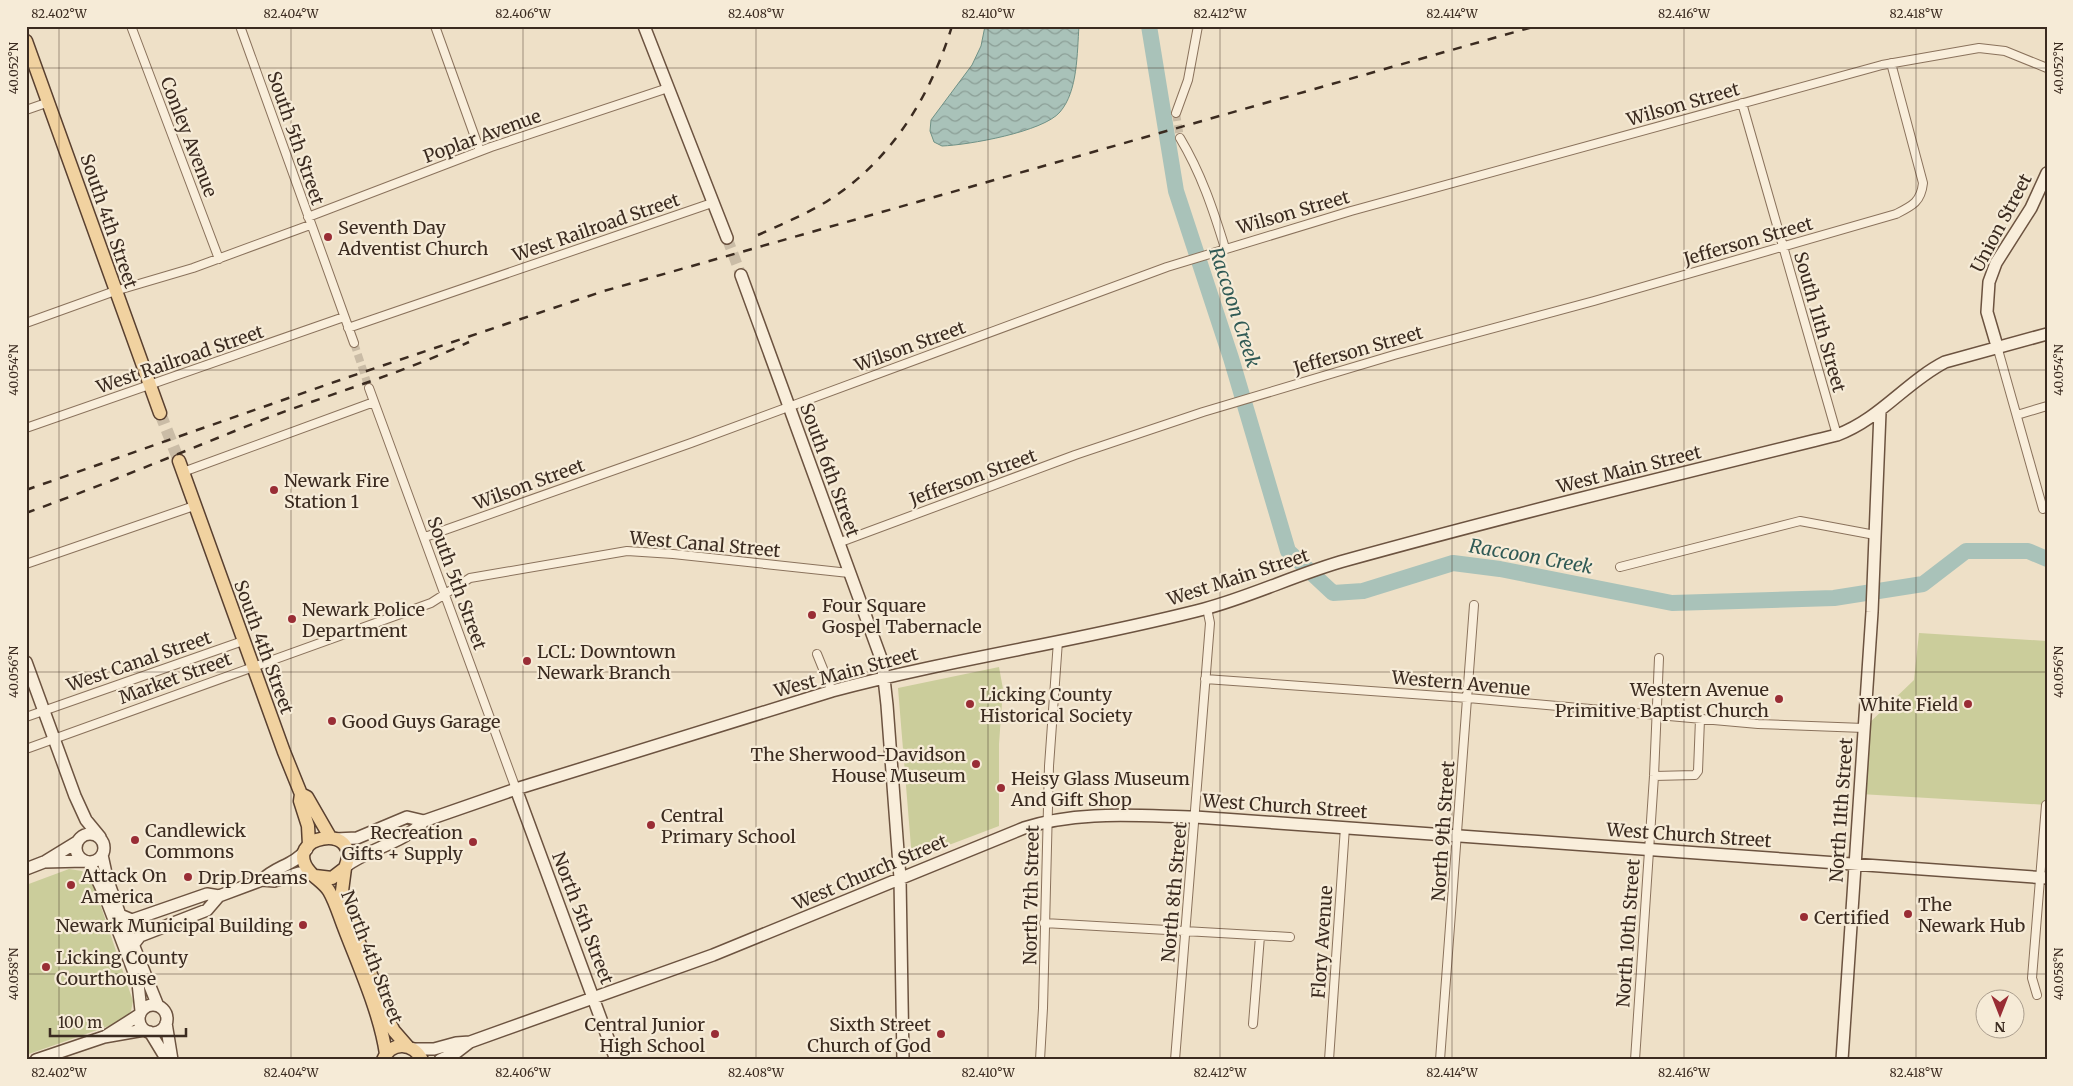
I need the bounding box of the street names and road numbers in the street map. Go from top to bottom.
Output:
street label: South 5th Street [262,68,330,208]
street label: Conley Avenue [156,74,222,200]
street label: Wilson Street [1623,77,1742,131]
street label: Poplar Avenue [420,104,544,168]
street label: South 4th Street [75,151,143,291]
street label: Union Street [1965,170,2037,276]
street label: Wilson Street [1233,185,1352,239]
street label: West Railroad Street [508,188,683,267]
street label: Jefferson Street [1680,212,1815,271]
street label: South 11th Street [1789,249,1851,395]
street label: Wilson Street [850,315,969,377]
street label: West Railroad Street [92,320,267,399]
street label: Jefferson Street [1290,321,1425,380]
street label: South 6th Street [795,400,865,540]
street label: West Main Street [1554,440,1704,498]
street label: Jefferson Street [905,443,1040,511]
street label: Wilson Street [469,453,588,515]
street label: South 5th Street [422,513,492,653]
street label: West Canal Street [628,526,781,562]
street label: West Main Street [1163,543,1312,611]
street label: South 4th Street [229,577,299,717]
street label: West Canal Street [63,625,214,697]
street label: West Main Street [771,642,920,702]
street label: Market Street [115,647,235,709]
street label: Western Avenue [1390,665,1531,701]
street label: North 11th Street [1824,737,1858,883]
street label: North 9th Street [1427,760,1459,902]
street label: West Church Street [1201,789,1368,823]
street label: West Church Street [1605,818,1772,852]
street label: North 8th Street [1156,821,1192,963]
street label: North 7th Street [1018,825,1044,965]
street label: West Church Street [789,829,951,915]
street label: North 5th Street [547,849,619,987]
street label: North 10th Street [1611,858,1645,1008]
street label: Flory Avenue [1307,885,1337,999]
street label: North 4th Street [336,887,408,1027]

